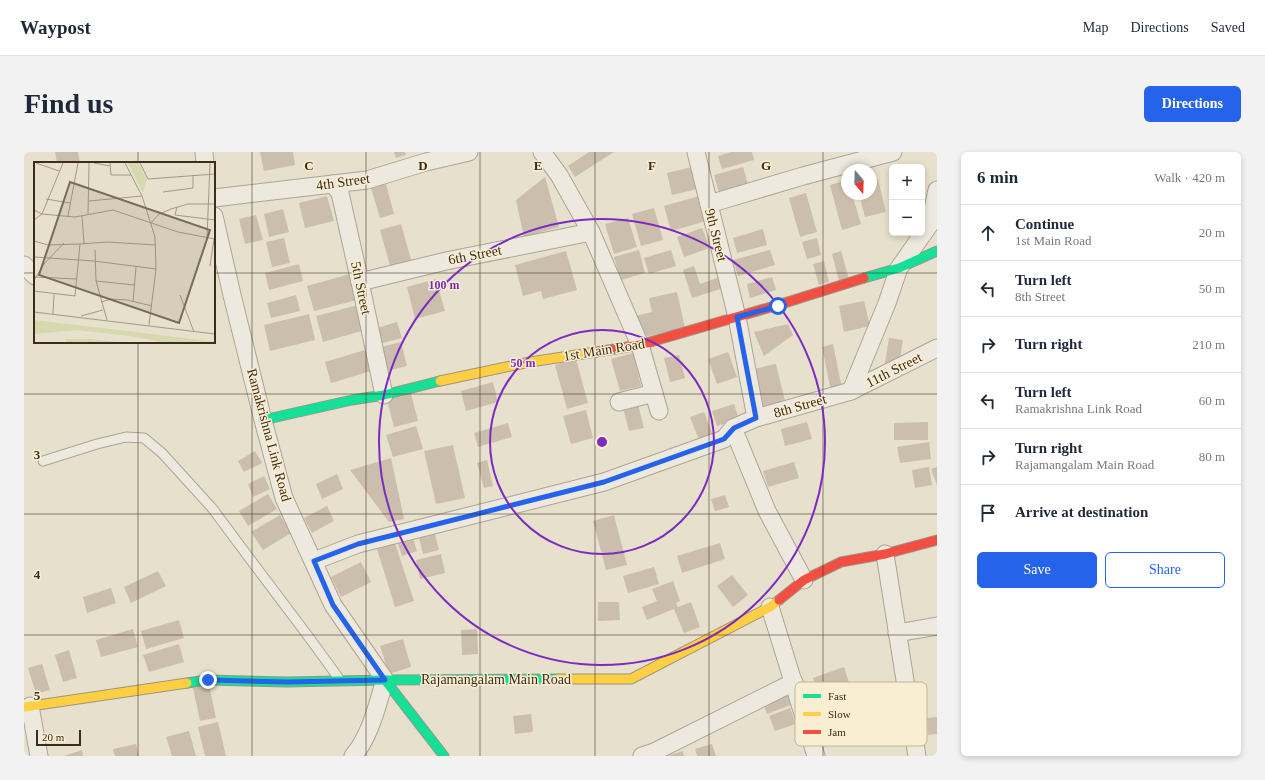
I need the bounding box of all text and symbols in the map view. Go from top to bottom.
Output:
text: Waypost [20,17,91,38]
text: Map [1083,20,1108,35]
text: Directions [1130,20,1189,35]
text: Saved [1211,20,1245,35]
button: Directions [1144,86,1241,122]
text: Find us [24,88,114,119]
text: C [304,158,314,173]
text: D [418,158,428,173]
text: E [534,158,542,173]
text: F [648,158,656,173]
text: G [761,158,771,173]
inset map [34,162,215,343]
north arrow [841,164,877,200]
map controls [889,164,925,236]
button: + [889,164,925,200]
text: 6 min [977,168,1018,187]
text: Walk · 420 m [1154,170,1225,185]
street label: 4th Street [315,171,371,193]
button: − [889,200,925,236]
street label: 9th Street [702,207,730,263]
text: Continue [1015,216,1074,232]
icon: ahead [977,222,999,244]
text: 20 m [1199,225,1225,240]
text: 1st Main Road [1015,233,1092,248]
street label: 6th Street [447,242,503,268]
street label: 5th Street [348,260,374,316]
text: Turn left [1015,272,1072,288]
text: 100 m [429,278,460,292]
icon: left [977,278,999,300]
text: 50 m [1199,281,1225,296]
text: 8th Street [1015,289,1065,304]
route start [769,297,787,315]
icon: right [977,334,999,356]
street label: 1st Main Road [562,336,646,364]
text: Turn right [1015,336,1082,352]
text: 210 m [1192,337,1225,352]
street label: 11th Street [864,350,924,390]
text: 50 m [511,356,536,370]
street label: Ramakrishna Link Road [244,367,294,503]
text: Turn left [1015,384,1072,400]
icon: left [977,390,999,412]
street label: 8th Street [772,391,828,421]
text: 60 m [1199,393,1225,408]
text: Ramakrishna Link Road [1015,401,1142,416]
centre of rings [595,435,609,449]
text: Turn right [1015,440,1082,456]
icon: right [977,446,999,468]
text: 3 [34,447,41,462]
text: 80 m [1199,449,1225,464]
text: Rajamangalam Main Road [1015,457,1154,472]
icon: arrive [977,502,999,524]
text: Arrive at destination [1015,504,1148,520]
button: Save [977,552,1097,588]
button: Share [1105,552,1225,588]
text: 4 [34,567,41,582]
route end [199,671,217,689]
street label: Rajamangalam Main Road [421,672,571,687]
legend [795,682,927,746]
text: 5 [34,688,41,703]
text: Fast [828,690,846,702]
text: Slow [828,708,851,720]
text: Jam [828,726,846,738]
scale bar [36,728,81,747]
text: 20 m [42,731,64,743]

